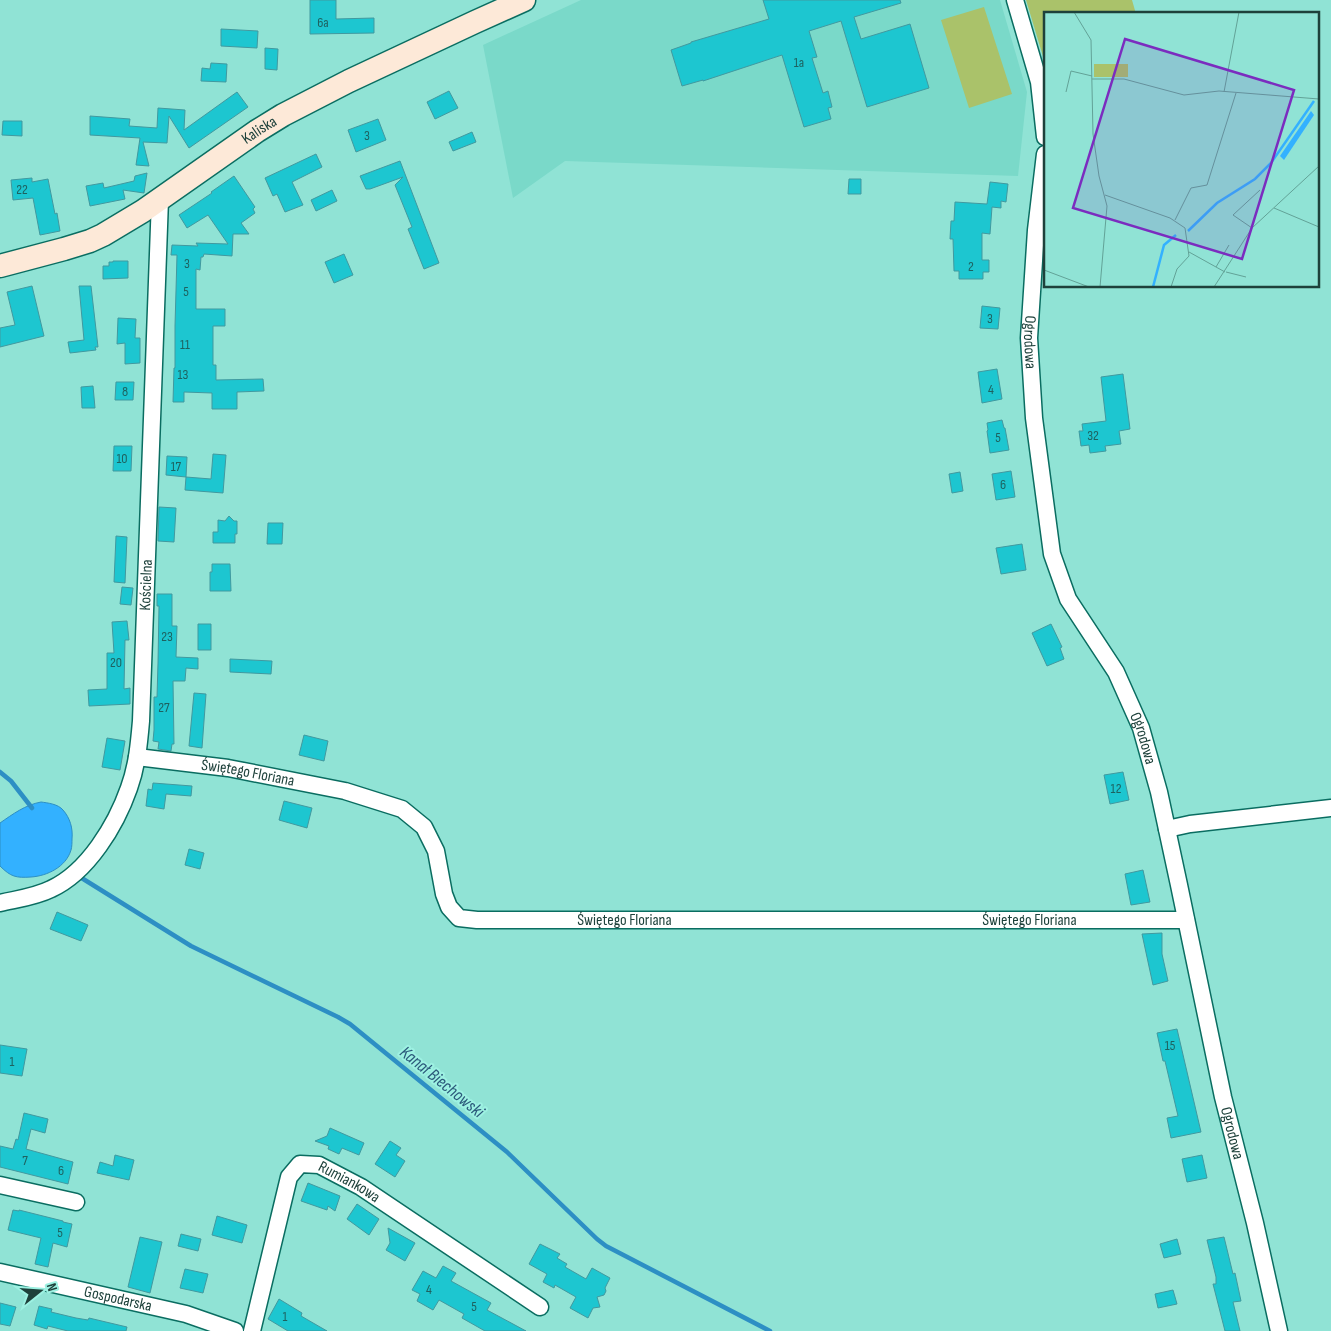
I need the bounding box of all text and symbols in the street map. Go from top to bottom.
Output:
inset map [1044,12,1318,288]
house number: 6a [317,14,329,31]
house number: 1a [794,54,804,71]
street label: Kaliska [238,112,280,148]
house number: 3 [364,127,370,144]
house number: 22 [16,181,28,198]
house number: 3 [184,255,190,272]
house number: 2 [968,258,974,275]
house number: 5 [183,283,189,300]
house number: 3 [987,310,993,327]
street label: Ogrodowa [1019,315,1040,370]
house number: 11 [180,336,190,353]
house number: 13 [178,366,189,383]
house number: 4 [988,381,994,398]
house number: 8 [122,383,128,400]
house number: 32 [1087,427,1099,444]
house number: 5 [995,429,1001,446]
house number: 10 [116,450,128,467]
house number: 17 [171,458,182,475]
house number: 6 [1000,476,1006,493]
street label: Kościelna [136,559,156,611]
house number: 23 [161,628,173,645]
house number: 20 [110,654,122,671]
house number: 27 [158,699,170,716]
street label: Ogrodowa [1126,709,1160,766]
street label: Świętego Floriana [200,755,296,790]
house number: 12 [1111,780,1122,797]
street label: Świętego Floriana [577,911,672,930]
street label: Świętego Floriana [982,911,1077,930]
house number: 15 [1165,1037,1176,1054]
water label: Kanał Biechowski [396,1042,489,1123]
house number: 1 [10,1053,15,1070]
street label: Ogrodowa [1216,1105,1248,1161]
house number: 7 [22,1152,28,1169]
street label: Rumiankowa [315,1157,384,1207]
house number: 6 [58,1162,64,1179]
house number: 5 [57,1224,63,1241]
north arrow [15,1266,65,1316]
text: N [43,1281,61,1293]
house number: 4 [426,1281,432,1298]
street label: Gospodarska [82,1282,154,1316]
house number: 5 [471,1298,477,1315]
house number: 1 [283,1308,288,1325]

